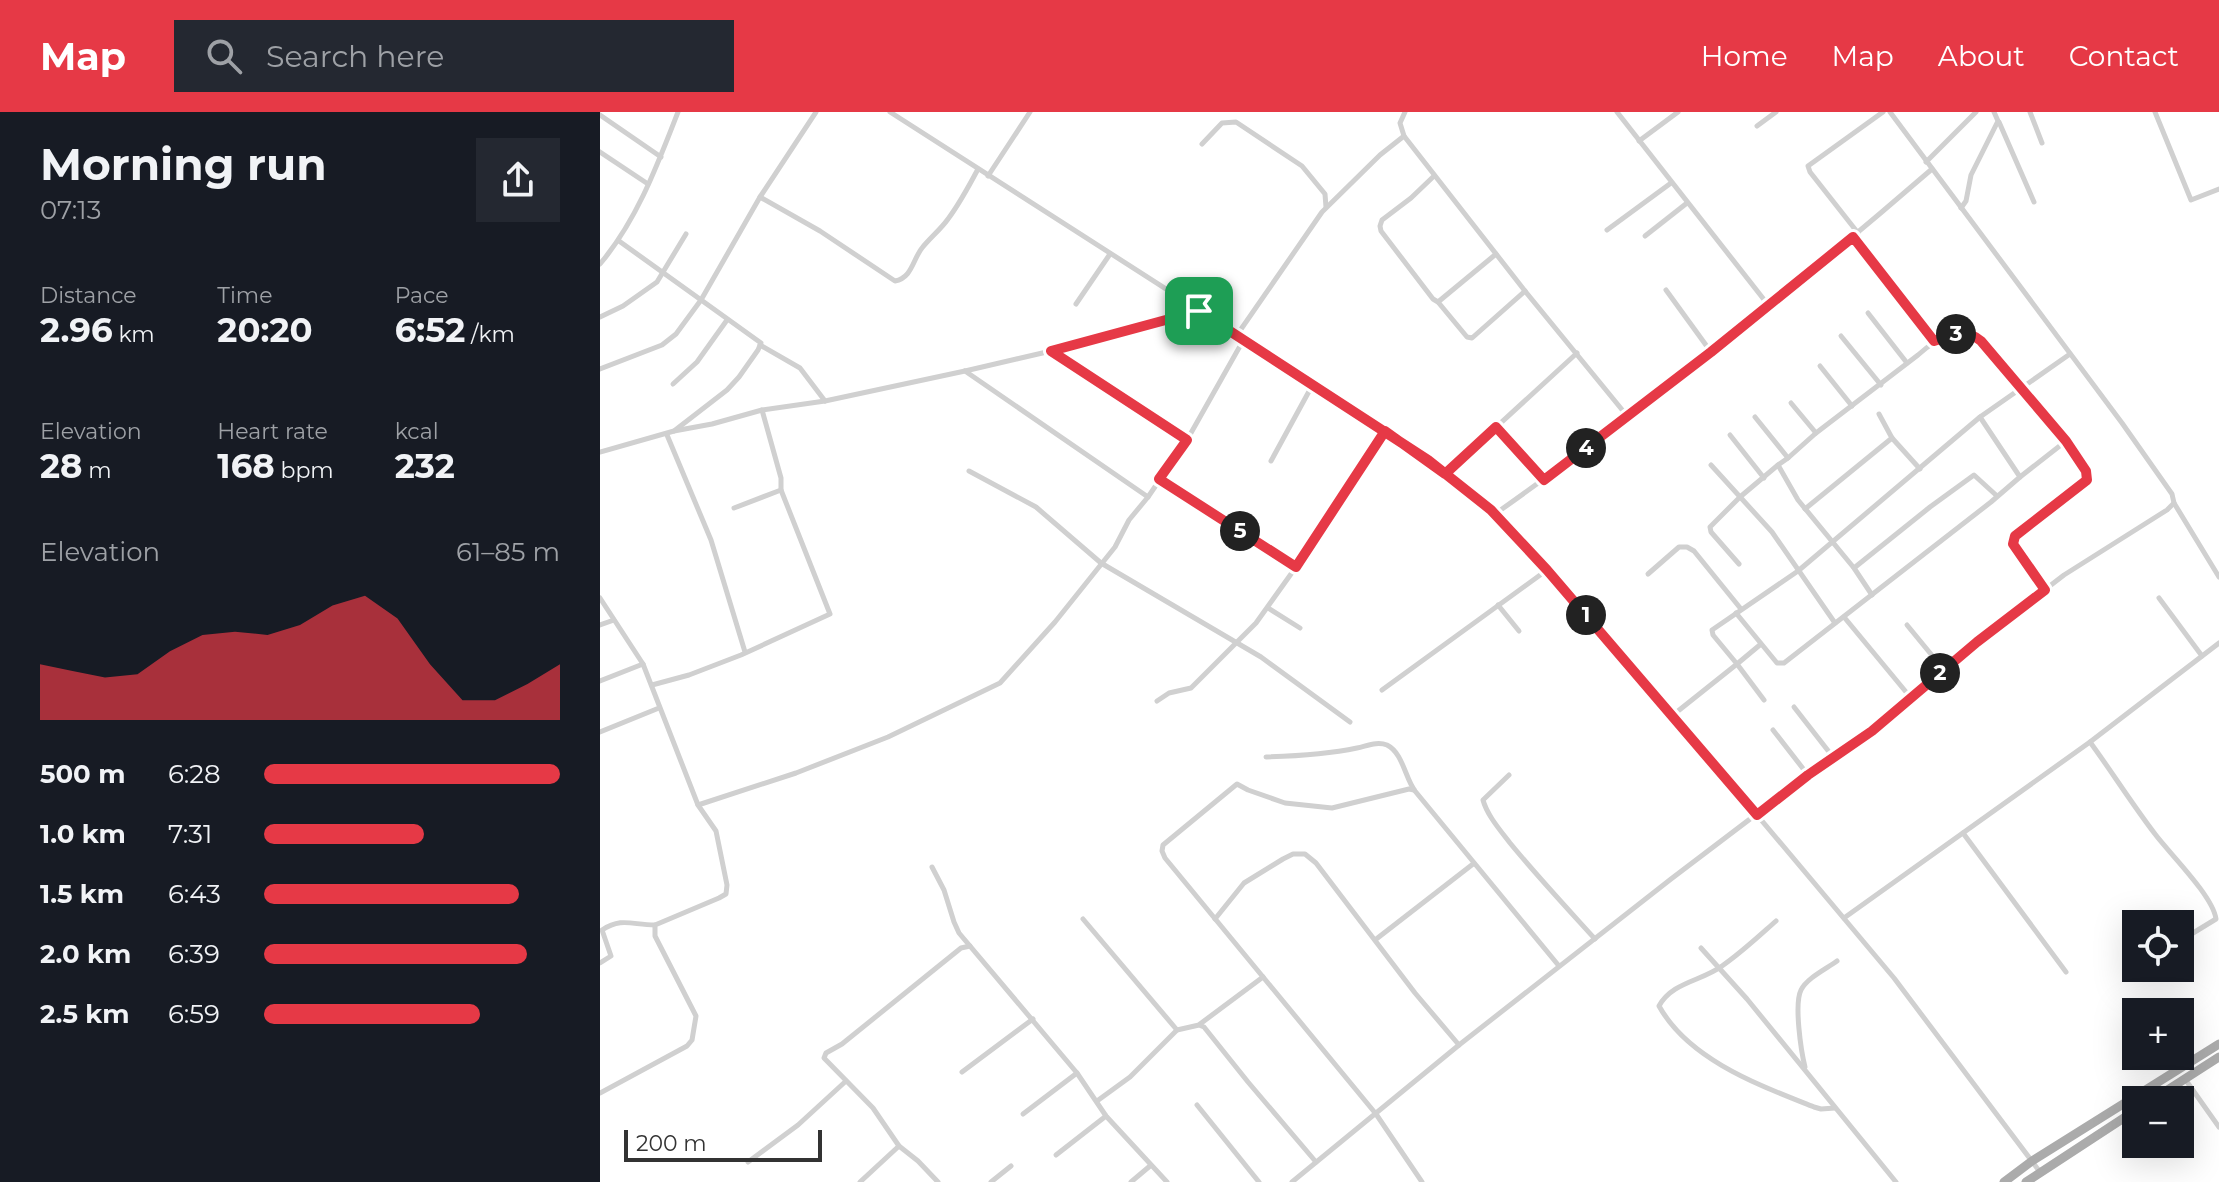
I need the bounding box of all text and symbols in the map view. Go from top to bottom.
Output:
search box [174,20,734,92]
text: Map [40,33,126,80]
icon: search [202,34,246,78]
text: Search here [266,38,444,75]
text: Home [1701,39,1788,73]
text: Map [1832,39,1894,73]
text: About [1938,39,2025,73]
text: Contact [2069,39,2179,73]
text: Morning run [40,137,327,191]
button: share [476,138,560,222]
text: 07:13 [40,194,101,226]
pin [1165,277,1233,345]
text: Distance [40,282,137,309]
text: Time [217,282,273,309]
text: Pace [395,282,449,309]
icon: arrive [1177,289,1221,333]
text: 2.96 [40,309,113,351]
text: 20:20 [217,309,313,351]
text: 6:52 [395,309,465,351]
pin: 3 [1936,314,1976,354]
text: 3 [1949,320,1963,347]
text: km [113,321,155,348]
text: /km [465,321,515,348]
text: Elevation [40,418,142,445]
text: Heart rate [217,418,328,445]
text: kcal [395,418,439,445]
pin: 4 [1566,428,1606,468]
text: 4 [1578,434,1594,461]
text: 28 [40,445,83,487]
text: 168 [217,445,275,487]
text: 232 [395,445,455,487]
text: m [83,457,112,484]
text: bpm [275,457,334,484]
pin: 5 [1220,511,1260,551]
text: 5 [1233,517,1247,544]
text: Elevation [40,536,160,568]
text: 61–85 m [456,536,560,568]
pin: 1 [1566,595,1606,635]
text: 1 [1582,601,1590,628]
pin: 2 [1920,653,1960,693]
text: 2 [1934,659,1946,686]
text: 500 m [40,758,125,790]
text: 6:28 [168,758,221,790]
text: 1.0 km [40,818,126,850]
text: 7:31 [168,818,212,850]
text: 1.5 km [40,878,124,910]
text: 6:43 [168,878,221,910]
map controls [2122,910,2194,1158]
button: locate [2122,910,2194,982]
text: 2.0 km [40,938,131,970]
text: 6:39 [168,938,220,970]
text: 2.5 km [40,998,129,1030]
text: 6:59 [168,998,220,1030]
button: + [2122,998,2194,1070]
button: − [2122,1086,2194,1158]
scale bar [624,1126,822,1162]
text: 200 m [636,1130,707,1157]

